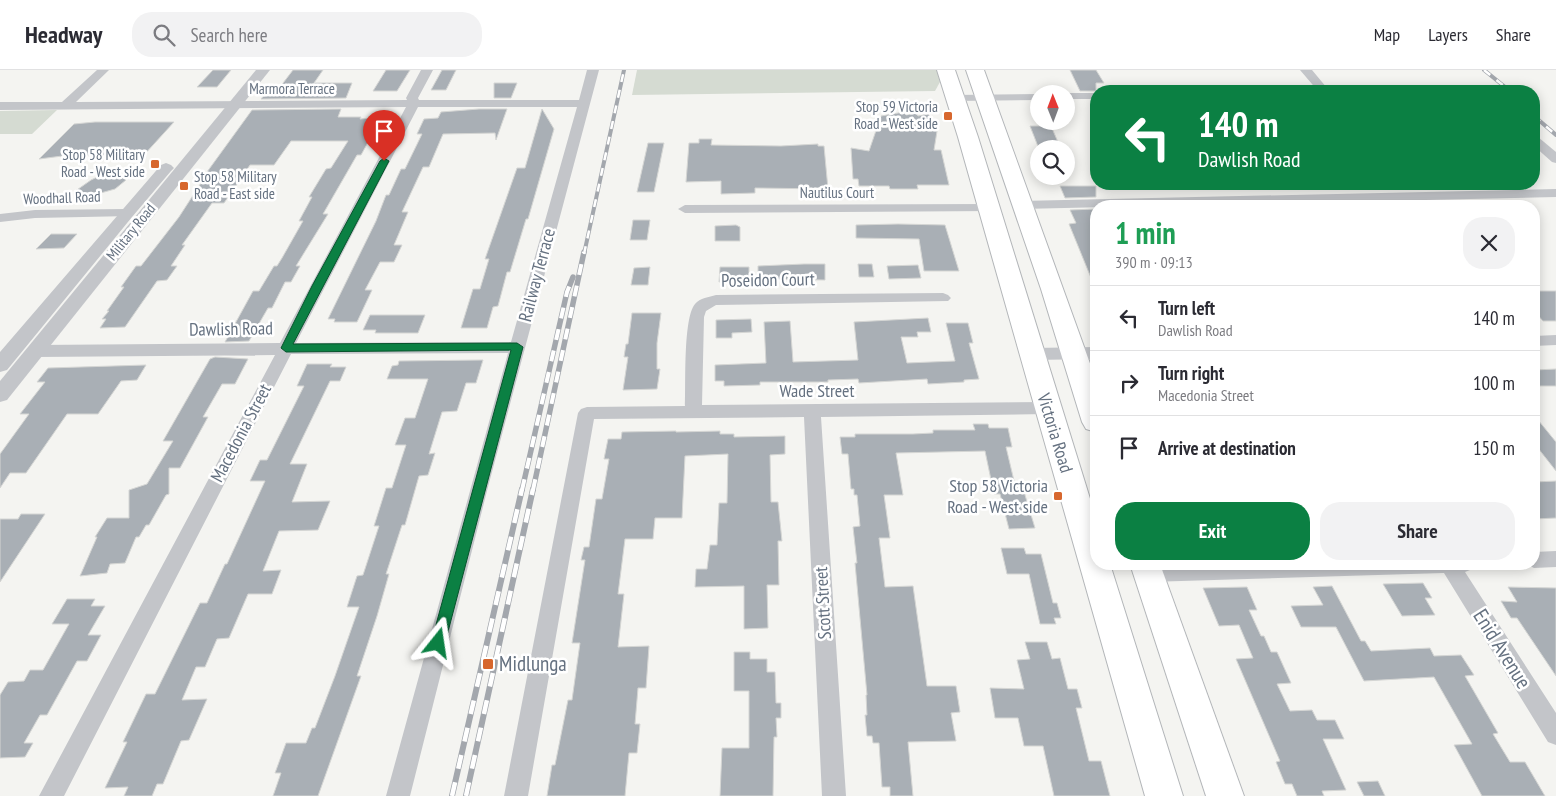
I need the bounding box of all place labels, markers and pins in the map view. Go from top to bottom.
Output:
place label: Stop 59 Victoria Road - West side [854,97,938,133]
pin [363,110,405,161]
marker: Stop 59 Victoria Road - West side [942,110,954,122]
place label: Stop 58 Military Road - West side [61,145,145,181]
marker: Stop 58 Military Road - West side [149,158,161,170]
place label: Stop 58 Military Road - East side [194,167,277,203]
marker: Stop 58 Military Road - East side [178,180,190,192]
place label: Stop 58 Victoria Road - West side [947,474,1048,518]
marker: Stop 58 Victoria Road - West side [1052,490,1064,502]
place label: Midlunga [499,650,567,677]
marker: Midlunga [481,657,495,671]

